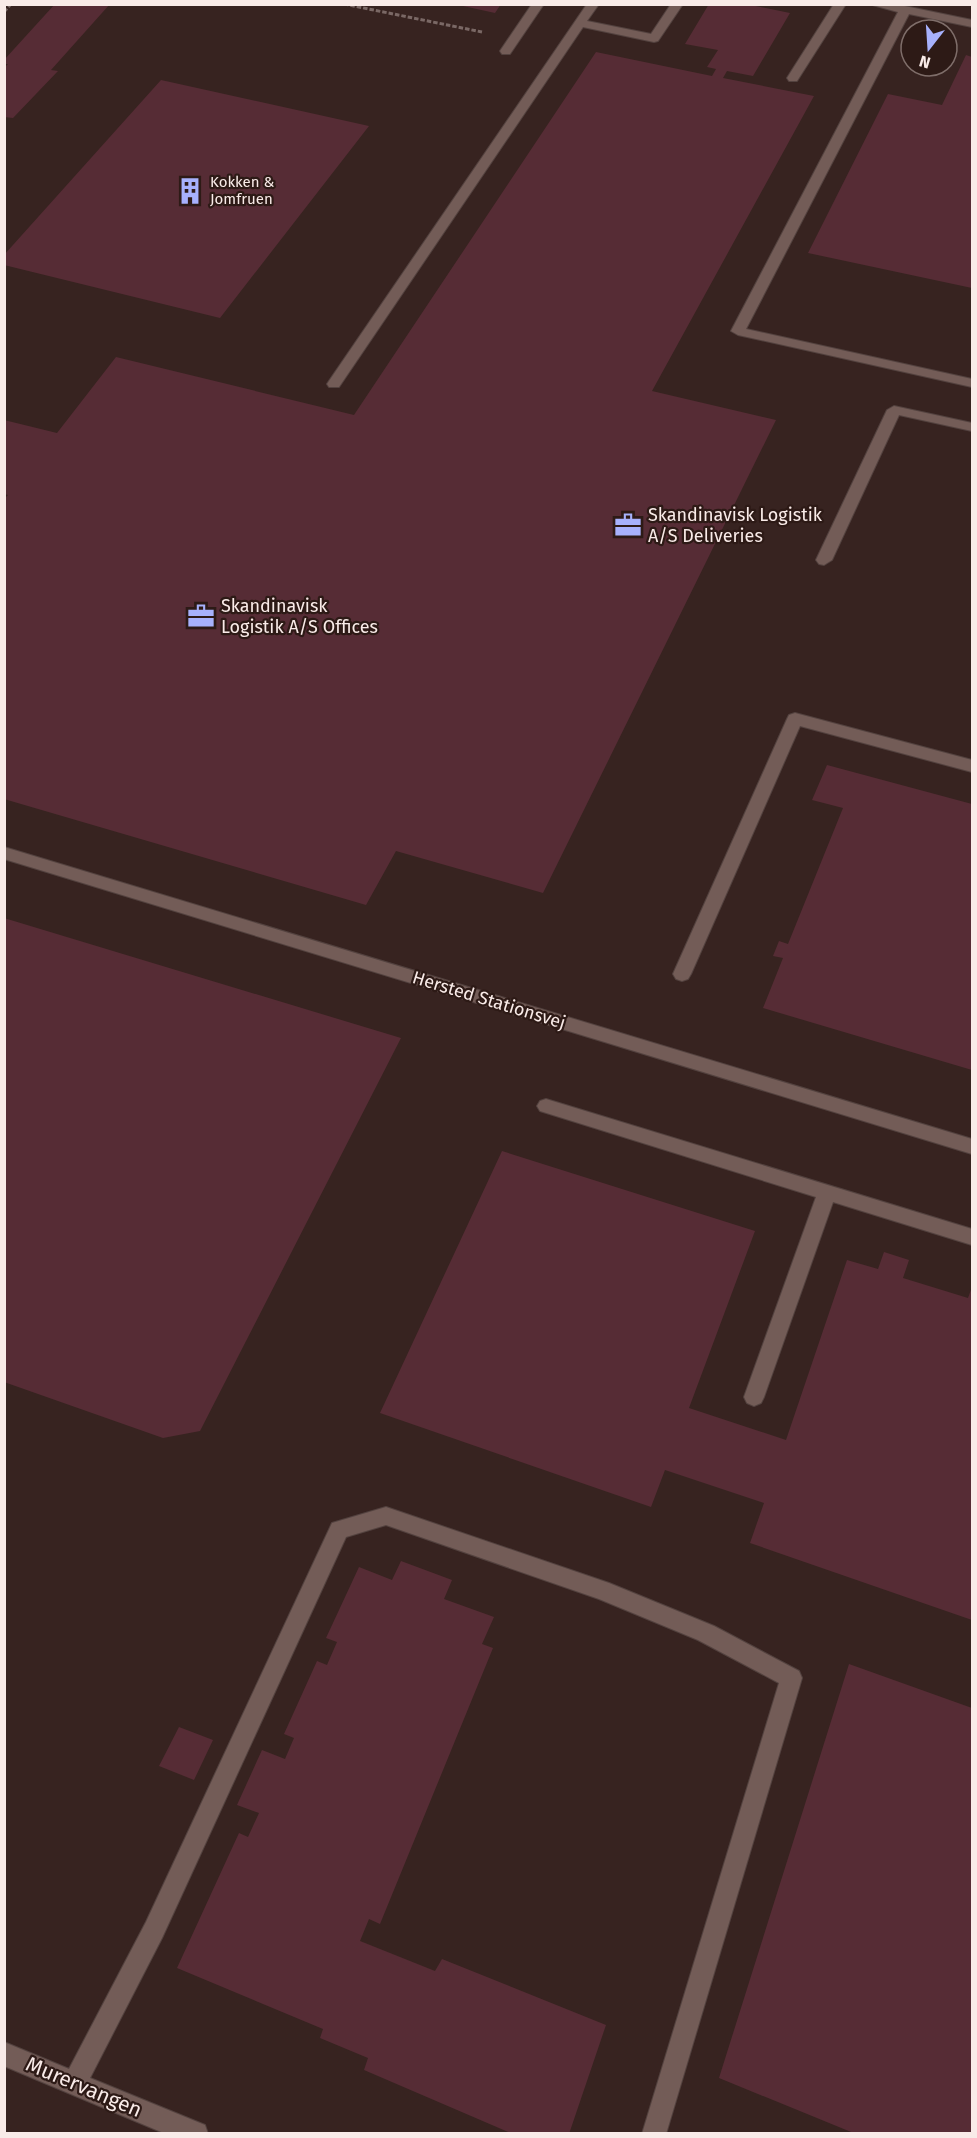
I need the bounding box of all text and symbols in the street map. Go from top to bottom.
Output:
north arrow [899,18,959,78]
text: N [917,51,933,73]
place label: Kokken & Jomfruen [210,173,275,208]
building icon: Kokken & Jomfruen [175,176,205,206]
place label: Skandinavisk Logistik A/S Deliveries [648,504,823,547]
office icon: Skandinavisk Logistik A/S Deliveries [613,510,643,540]
place label: Skandinavisk Logistik A/S Offices [221,595,378,638]
office icon: Skandinavisk Logistik A/S Offices [186,601,216,631]
street label: Hersted Stationsvej [410,966,568,1034]
street label: Murervangen [22,2051,146,2123]

